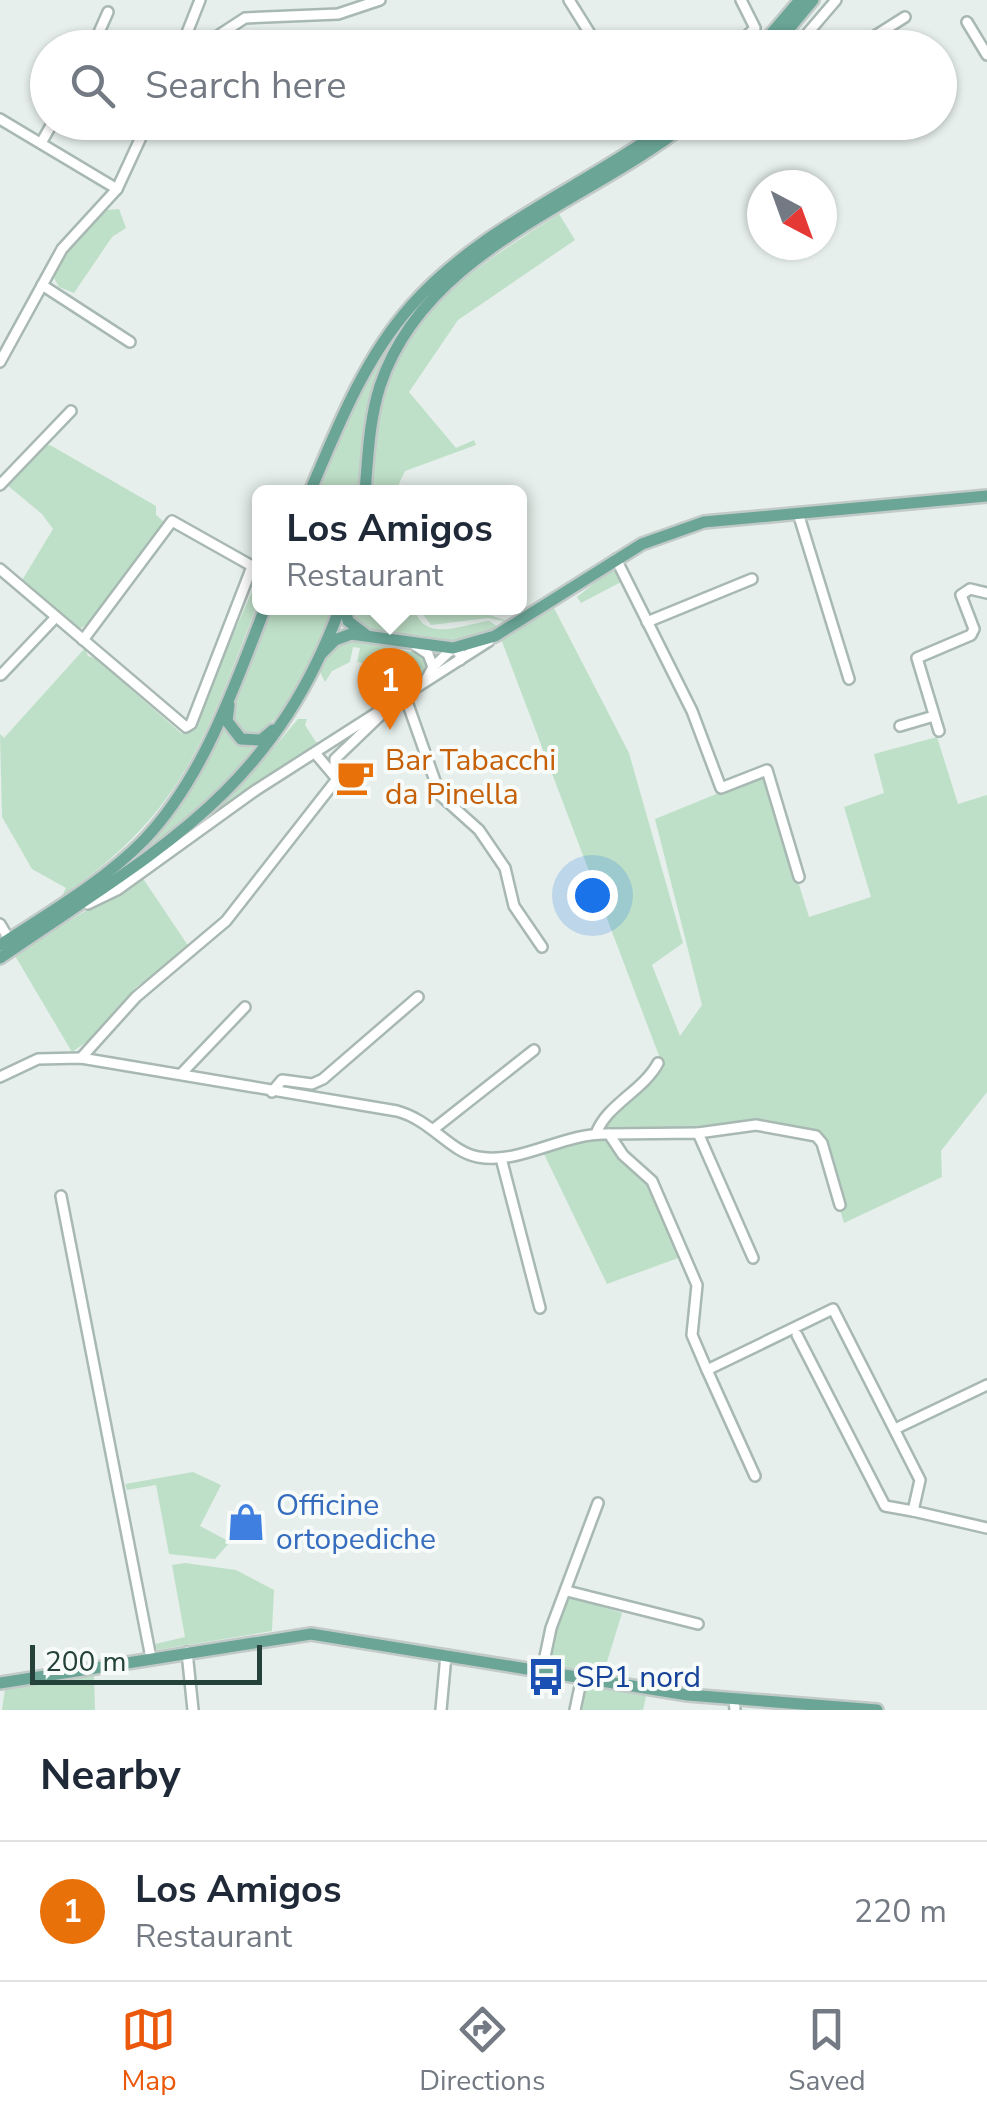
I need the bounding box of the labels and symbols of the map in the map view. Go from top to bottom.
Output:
north arrow [747,170,837,260]
pin: 1 [358,648,422,730]
place label: Bar Tabacchi da Pinella [385,740,556,815]
cafe icon: Bar Tabacchi da Pinella [334,756,376,798]
your location [567,870,618,921]
place label: Officine ortopediche [276,1485,436,1560]
shop icon: Officine ortopediche [225,1501,267,1543]
scale bar [30,1640,262,1684]
bus stop icon: SP1 nord [525,1656,567,1698]
place label: SP1 nord [576,1657,701,1698]

